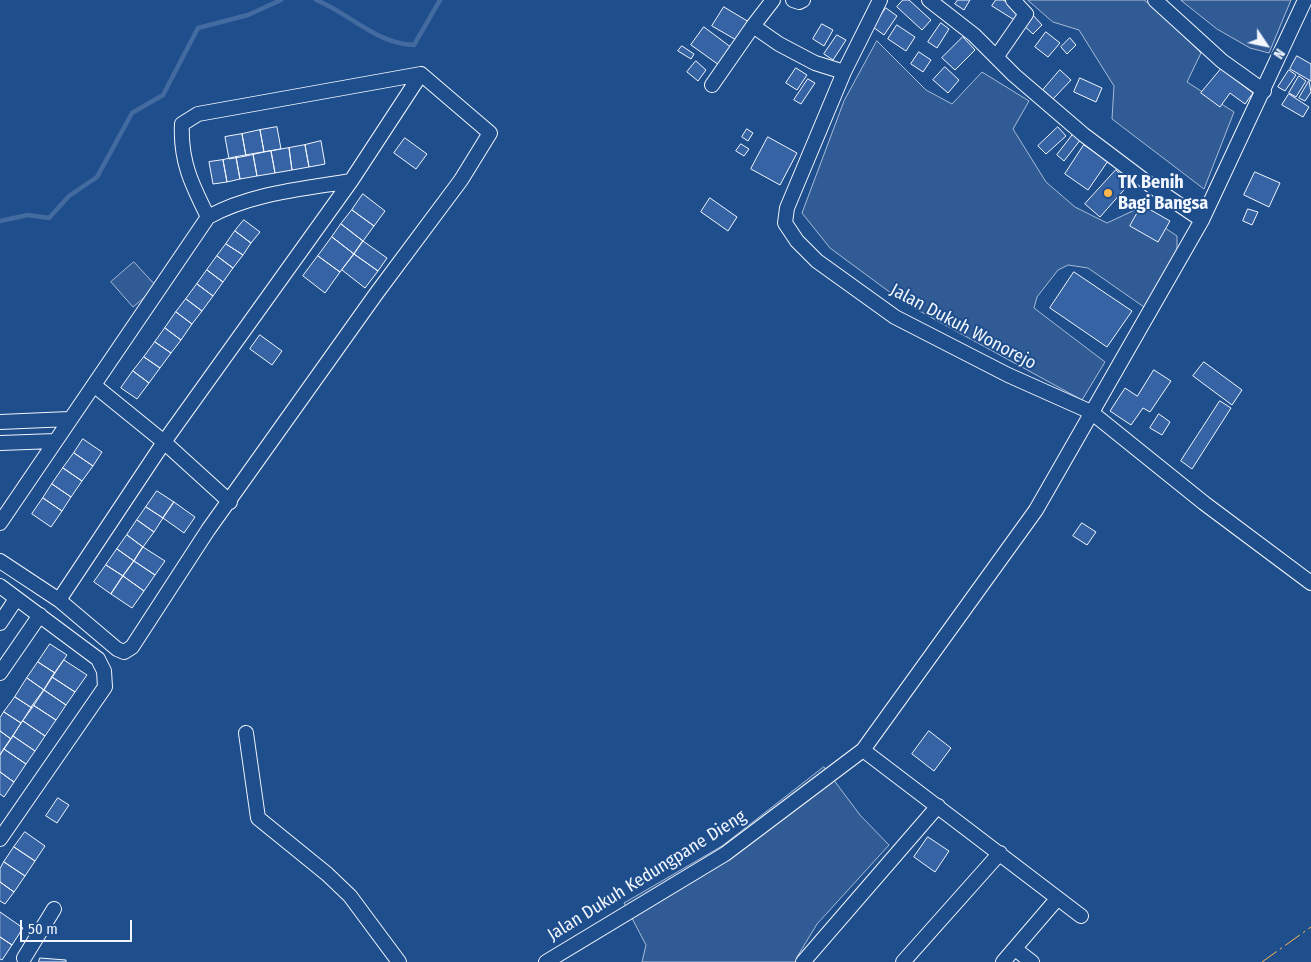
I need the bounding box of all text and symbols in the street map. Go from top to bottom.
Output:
north arrow [1241,20,1291,70]
text: N [1269,45,1288,62]
place label: TK Benih Bagi Bangsa [1118,172,1208,214]
marker: TK Benih Bagi Bangsa [1102,187,1114,199]
street label: Jalan Dukuh Wonorejo [886,279,1040,375]
street label: Jalan Dukuh Kedungpane Dieng [544,806,750,946]
scale bar [22,910,135,942]
text: 50 m [28,920,58,938]

